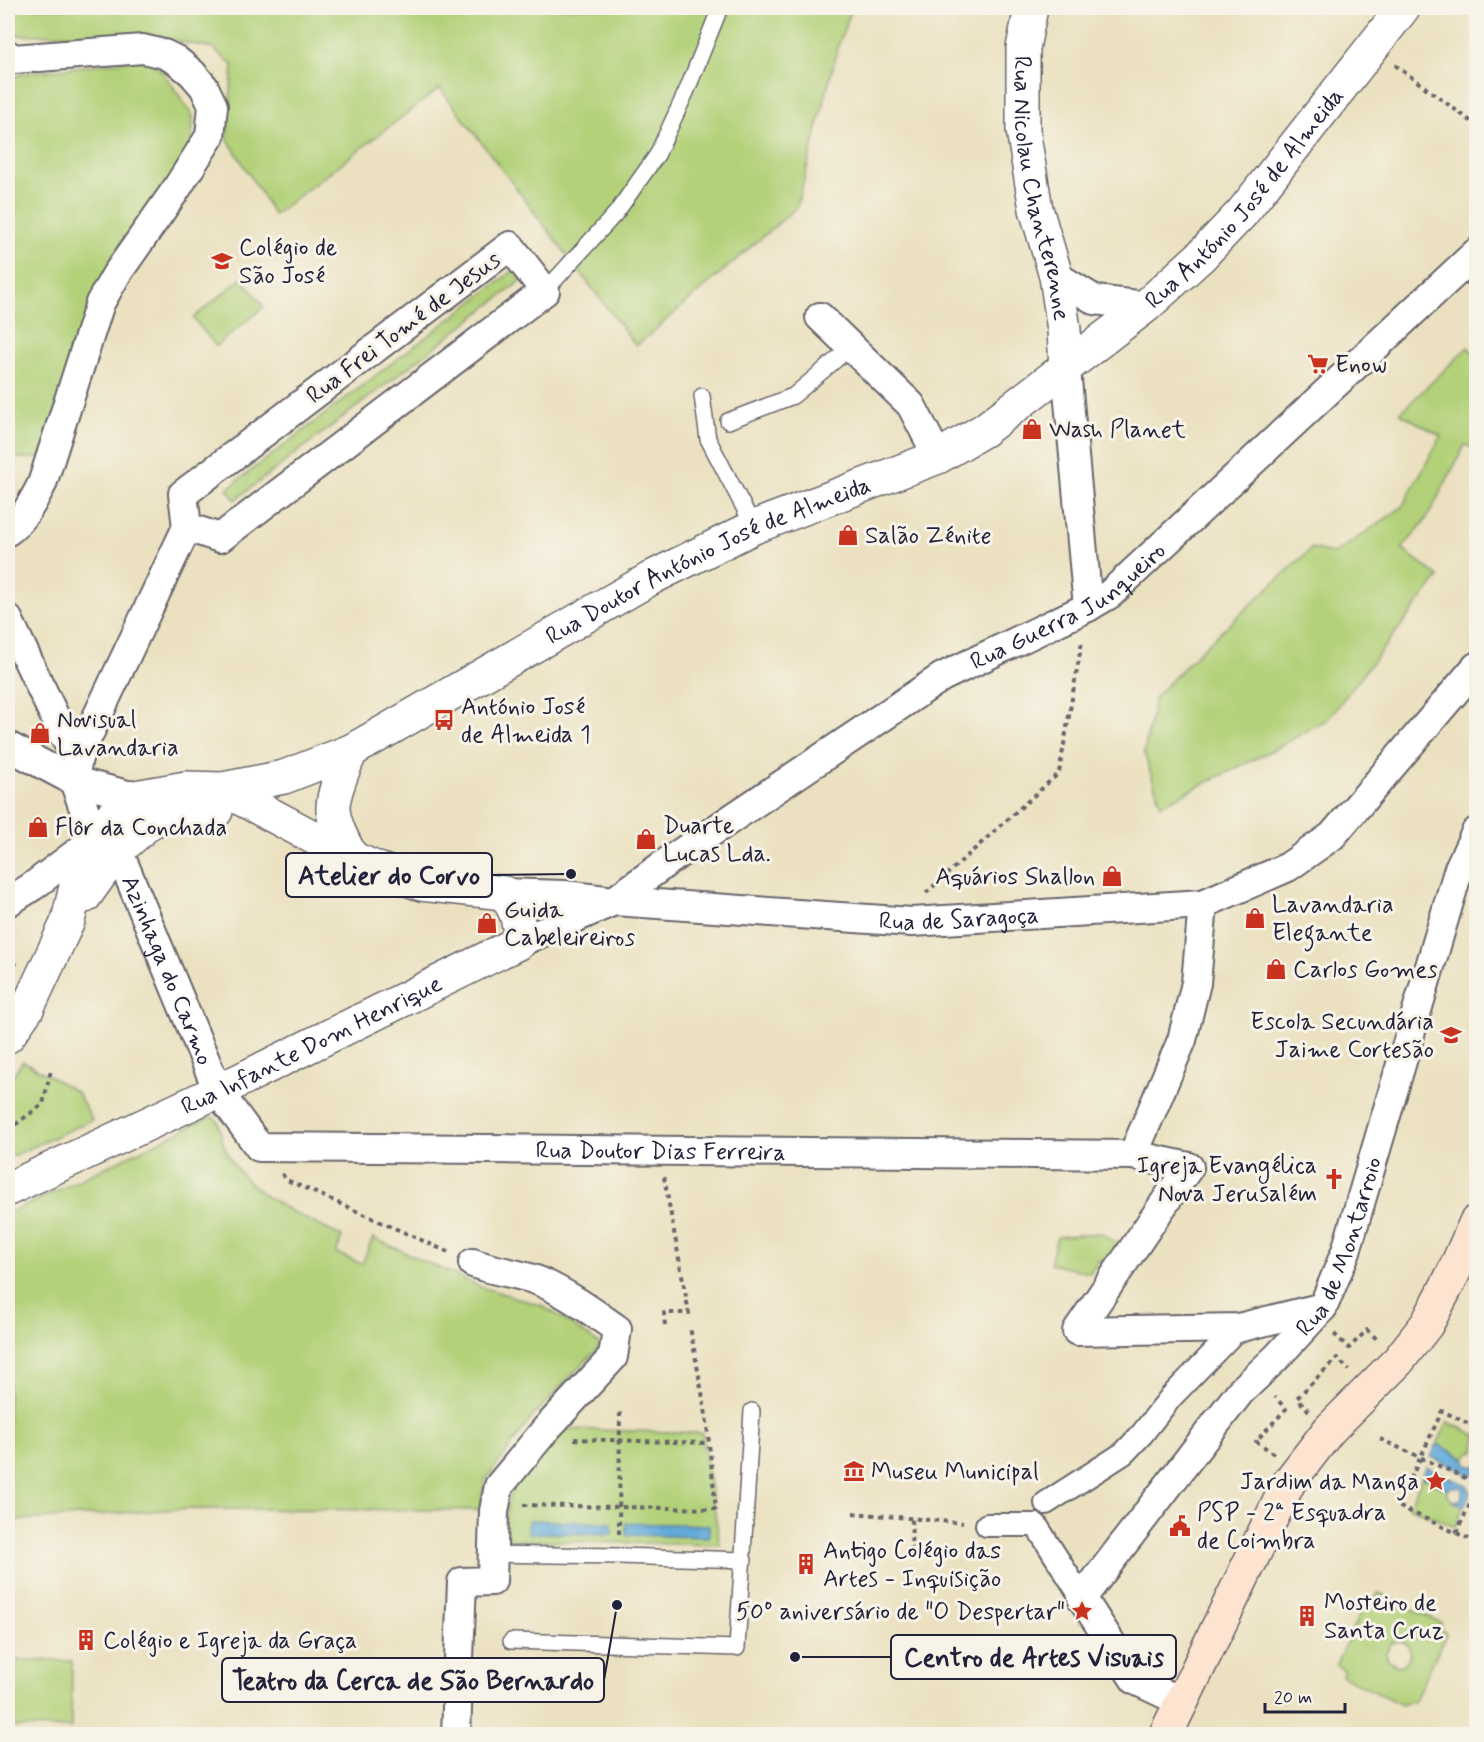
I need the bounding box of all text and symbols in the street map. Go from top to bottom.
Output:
street label: Rua Nicolau Chanterenne [1006,56,1076,323]
street label: Rua António José de Almeida [1139,82,1351,316]
place label: Colégio de São José [239,233,337,292]
street label: Rua Frei Tomé de Jesus [300,245,508,412]
school or university icon: Colégio de São José [210,249,234,273]
place label: Enow [1335,350,1387,381]
supermarket icon: Enow [1306,352,1330,376]
place label: Wash Planet [1049,415,1186,446]
shop icon: Wash Planet [1020,417,1044,441]
street label: Rua Doutor António José de Almeida [540,470,875,653]
place label: Salão Zénite [865,521,992,552]
shop icon: Salão Zénite [836,523,860,547]
street label: Rua Guerra Junqueiro [966,536,1173,678]
place label: António José de Almeida 1 [461,692,591,751]
place label: Novisual Lavandaria [57,705,179,764]
bus stop icon: António José de Almeida 1 [432,708,456,732]
shop icon: Novisual Lavandaria [28,721,52,745]
place label: Duarte Lucas Lda. [663,811,771,870]
place label: Flôr da Conchada [55,813,227,844]
shop icon: Flôr da Conchada [26,815,50,839]
shop icon: Duarte Lucas Lda. [634,827,658,851]
callout: Atelier do Corvo [286,853,492,897]
text: Atelier do Corvo [298,860,480,894]
place label: Aquários Shallon [935,862,1095,893]
shop icon: Aquários Shallon [1100,864,1124,888]
street label: Azinhaga do Carmo [113,871,220,1070]
place label: Lavandaria Elegante [1272,890,1394,952]
place label: Guida Cabeleireiros [504,895,636,954]
street label: Rua de Saragoça [877,900,1040,939]
shop icon: Lavandaria Elegante [1243,906,1267,930]
shop icon: Guida Cabeleireiros [475,911,499,935]
place label: Carlos Gomes [1293,955,1438,986]
shop icon: Carlos Gomes [1264,957,1288,981]
street label: Rua Infante Dom Henrique [177,969,448,1123]
place label: Escola Secundária Jaime Cortesão [1250,1007,1434,1066]
school or university icon: Escola Secundária Jaime Cortesão [1439,1023,1463,1047]
street label: Rua Doutor Dias Ferreira [535,1136,786,1169]
place label: Igreja Evangélica Nova Jerusalém [1137,1151,1317,1210]
street label: Rua de Montarroio [1290,1153,1390,1344]
church icon: Igreja Evangélica Nova Jerusalém [1322,1167,1346,1191]
place label: Museu Municipal [871,1457,1039,1488]
museum icon: Museu Municipal [842,1459,866,1483]
place label: Jardim da Manga [1240,1467,1419,1501]
place icon: Jardim da Manga [1424,1469,1448,1493]
place label: PSP - 2ª Esquadra de Coimbra [1197,1498,1386,1557]
public building icon: PSP - 2ª Esquadra de Coimbra [1168,1514,1192,1538]
place label: Antigo Colégio das Artes - Inquisição [823,1536,1001,1595]
building icon: Antigo Colégio das Artes - Inquisição [794,1552,818,1576]
place label: Mosteiro de Santa Cruz [1324,1588,1444,1647]
place label: 50º aniversário de "O Despertar" [736,1597,1065,1628]
place icon: 50º aniversário de "O Despertar" [1070,1599,1094,1623]
building icon: Mosteiro de Santa Cruz [1295,1604,1319,1628]
place label: Colégio e Igreja da Graça [103,1626,357,1657]
building icon: Colégio e Igreja da Graça [74,1628,98,1652]
callout: Centro de Artes Visuais [891,1635,1176,1679]
text: Centro de Artes Visuais [904,1642,1164,1676]
callout: Teatro da Cerca de São Bernardo [222,1658,604,1702]
text: Teatro da Cerca de São Bernardo [232,1665,594,1699]
scale bar [1265,1676,1344,1714]
text: 20 m [1274,1686,1312,1710]

